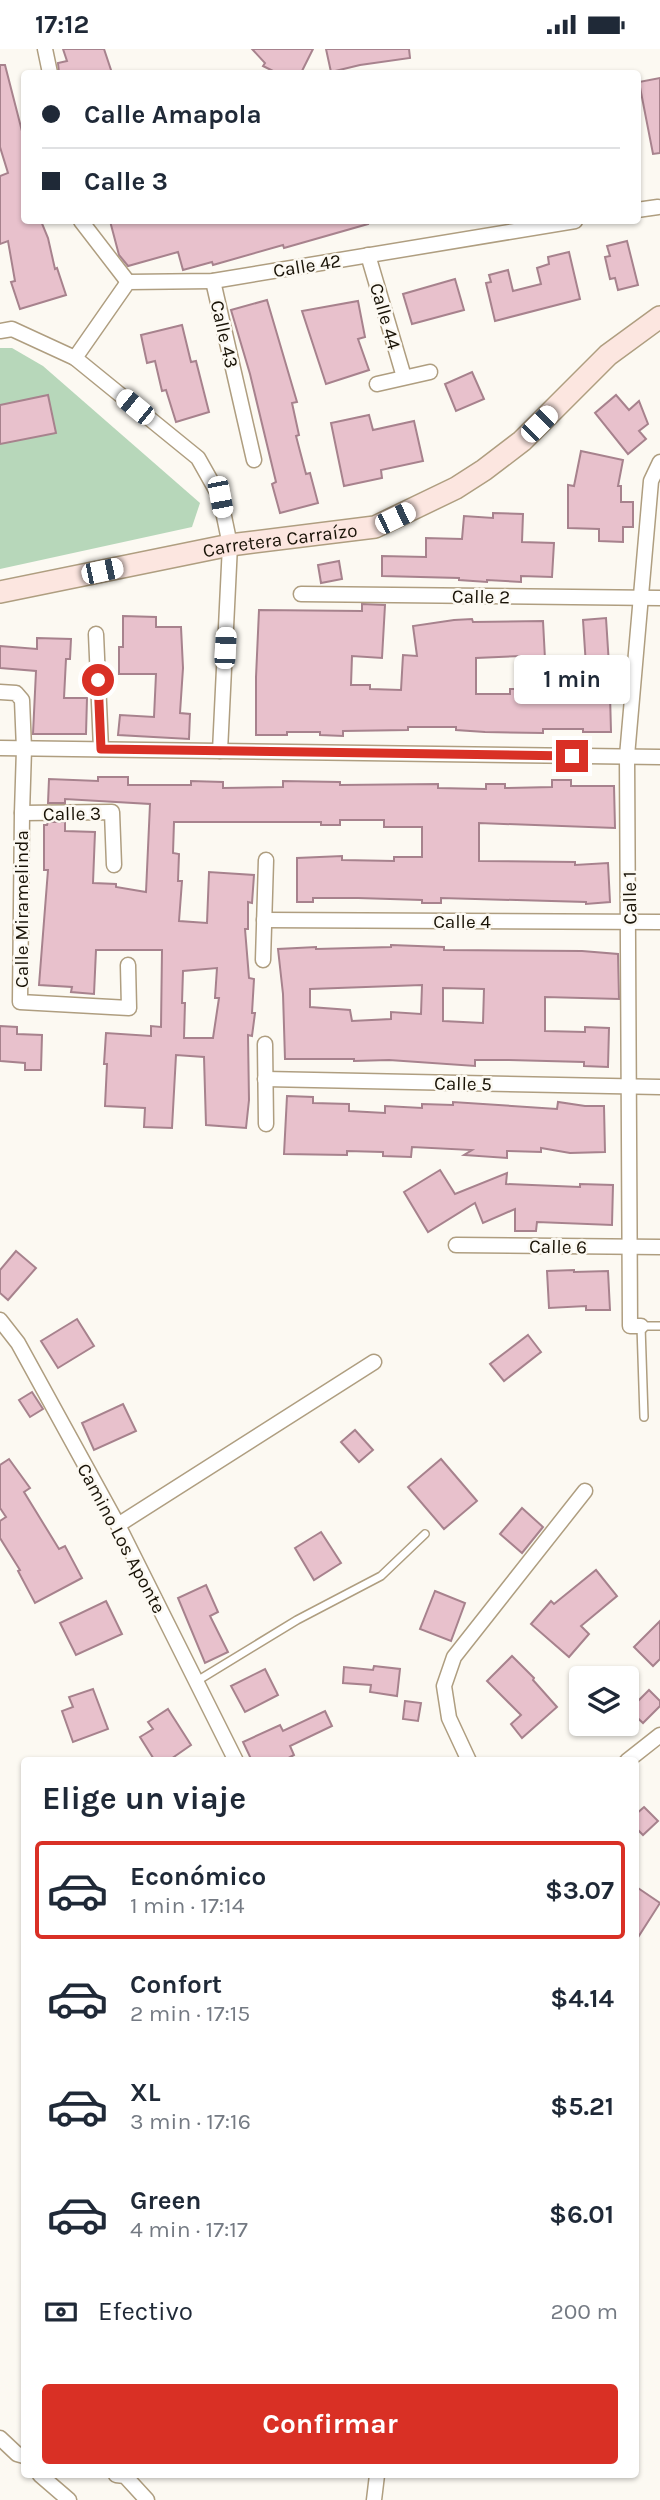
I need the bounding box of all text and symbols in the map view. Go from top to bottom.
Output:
text: 17:12 [35,9,89,40]
text: Calle Amapola [84,99,262,130]
text: Calle 3 [84,166,168,197]
street label: Calle 42 [272,250,343,282]
street label: Calle 44 [365,280,405,352]
street label: Calle 43 [206,298,242,370]
car [113,386,158,428]
car [517,402,562,446]
car [206,474,235,520]
car [372,499,419,537]
street label: Carretera Carraízo [201,519,359,562]
car [80,556,125,586]
street label: Calle 2 [452,585,510,609]
car [214,626,237,670]
callout: 1 min [514,655,630,703]
route start [82,664,114,696]
text: 1 min [543,666,601,693]
route end [556,740,588,772]
street label: Calle 3 [43,802,101,826]
street label: Calle Miramelinda [11,830,33,988]
street label: Calle 1 [619,871,641,925]
street label: Calle 4 [433,911,491,933]
street label: Calle 5 [434,1072,492,1096]
street label: Calle 6 [529,1235,587,1259]
street label: Camino Los Aponte [72,1460,170,1617]
map controls [569,1666,639,1736]
button: layers [569,1666,639,1736]
text: Elige un viaje [42,1780,246,1817]
icon: car [46,1859,109,1922]
text: Económico [130,1861,266,1892]
text: $3.07 [545,1875,614,1906]
text: 1 min · 17:14 [130,1892,245,1919]
icon: car [46,1967,109,2030]
text: Confort [130,1969,222,2000]
text: $4.14 [550,1983,614,2014]
text: 2 min · 17:15 [130,2000,250,2027]
icon: car [46,2075,109,2138]
text: XL [130,2077,161,2108]
text: $5.21 [550,2091,614,2122]
text: 3 min · 17:16 [130,2108,251,2135]
icon: car [46,2183,109,2246]
text: Green [130,2185,202,2216]
text: $6.01 [549,2199,614,2230]
text: 4 min · 17:17 [130,2216,248,2243]
icon: cash [42,2293,80,2331]
text: Efectivo [98,2296,193,2327]
text: 200 m [550,2298,618,2325]
button: Confirmar [42,2384,618,2464]

